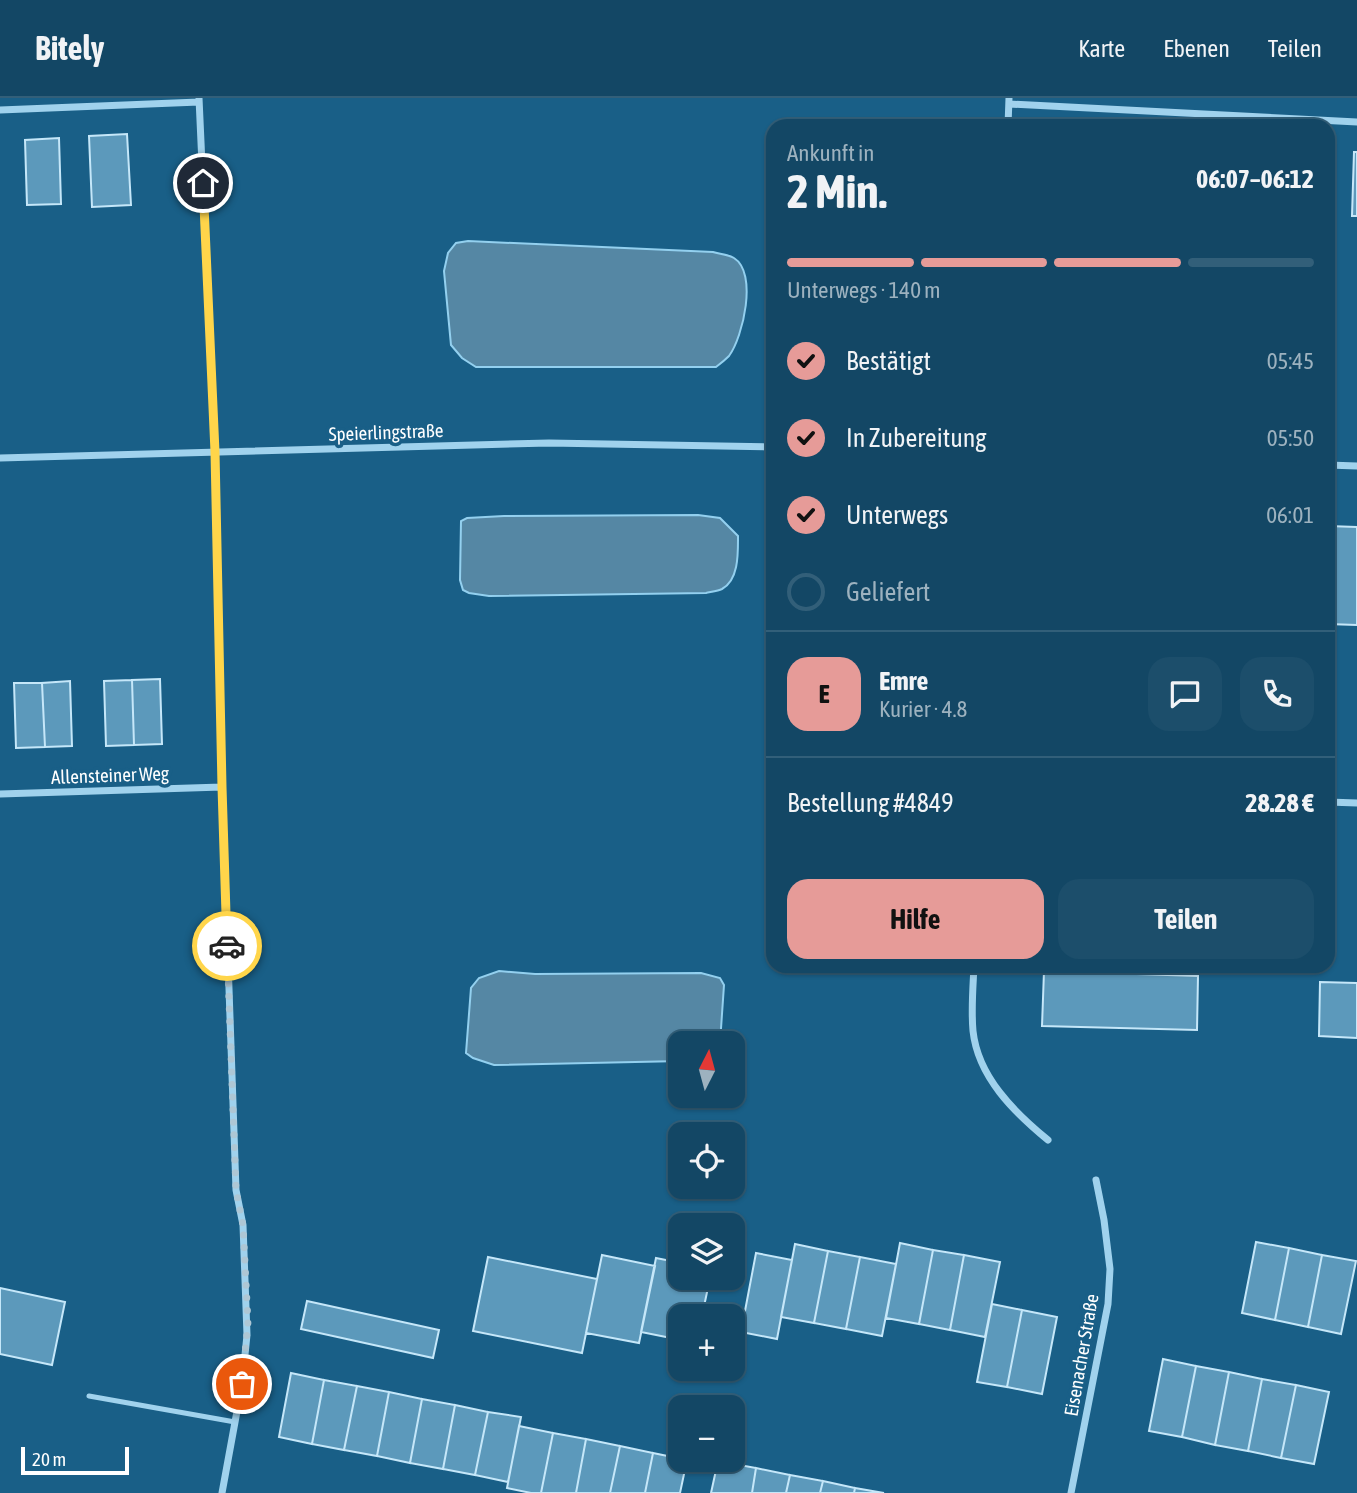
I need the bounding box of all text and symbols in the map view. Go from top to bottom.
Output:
text: Bitely [35,29,104,67]
text: Karte [1078,35,1125,62]
text: Ebenen [1163,35,1230,62]
text: Teilen [1268,35,1322,62]
text: Ankunft in [787,140,874,166]
pin [173,153,233,213]
icon: home [184,164,222,202]
text: 06:07–06:12 [1196,164,1314,194]
text: 2 Min. [787,165,887,218]
text: Unterwegs · 140 m [787,277,941,303]
icon: check [787,342,825,380]
text: Bestätigt [846,346,931,376]
text: 05:45 [1267,348,1314,374]
street label: Speierlingstraße [328,419,444,445]
icon: check [787,419,825,457]
text: In Zubereitung [846,423,986,453]
text: 05:50 [1267,425,1314,451]
icon: check [787,496,825,534]
text: Unterwegs [846,500,948,530]
text: 06:01 [1266,502,1314,528]
text: Geliefert [846,577,930,607]
button: chat [1148,657,1222,731]
button: phone [1240,657,1314,731]
text: Emre [879,666,928,696]
text: E [818,679,830,709]
text: Kurier · 4.8 [879,696,967,722]
street label: Allensteiner Weg [51,762,170,788]
text: Bestellung #4849 [787,788,953,818]
text: 28.28 € [1245,788,1314,818]
button: Hilfe [787,879,1044,959]
button: Teilen [1058,879,1314,959]
courier [192,911,262,981]
icon: car [208,927,246,965]
north arrow [668,1031,746,1108]
map controls [668,1031,745,1472]
button: locate [668,1122,745,1199]
button: layers [668,1213,745,1290]
street label: Eisenacher Straße [1059,1292,1103,1418]
button: + [668,1304,745,1381]
pin [212,1354,272,1414]
icon: bag [223,1365,261,1403]
button: − [668,1395,745,1472]
scale bar [21,1444,130,1476]
text: 20 m [32,1448,66,1470]

